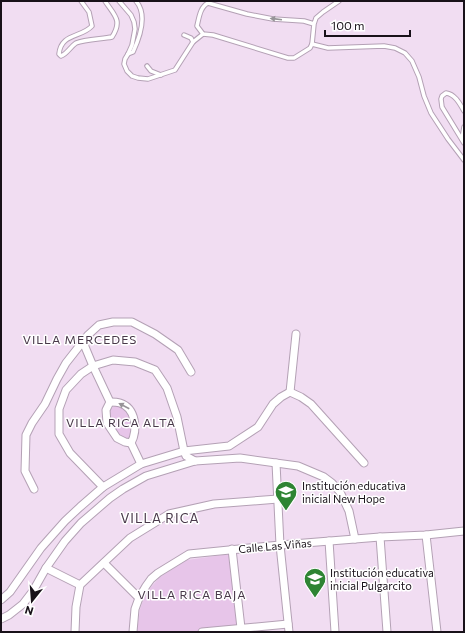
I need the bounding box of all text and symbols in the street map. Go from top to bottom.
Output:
scale bar [325,12,410,38]
one-way arrow [270,16,282,22]
text: 100 m [331,18,365,32]
district label: VILLA MERCEDES [23,332,137,346]
one-way arrow [118,403,130,409]
district label: VILLA RICA ALTA [66,415,176,429]
school or university icon: Institución educativa inicial New Hope [273,479,299,512]
place label: Institución educativa inicial New Hope [302,479,406,505]
district label: VILLA RICA [120,510,200,526]
street label: Calle Las Viñas [238,536,312,555]
school or university icon: Institución educativa inicial Pulgarcito [302,566,328,599]
place label: Institución educativa inicial Pulgarcito [330,566,434,592]
north arrow [12,581,52,621]
district label: VILLA RICA BAJA [138,587,246,602]
text: N [23,604,35,618]

